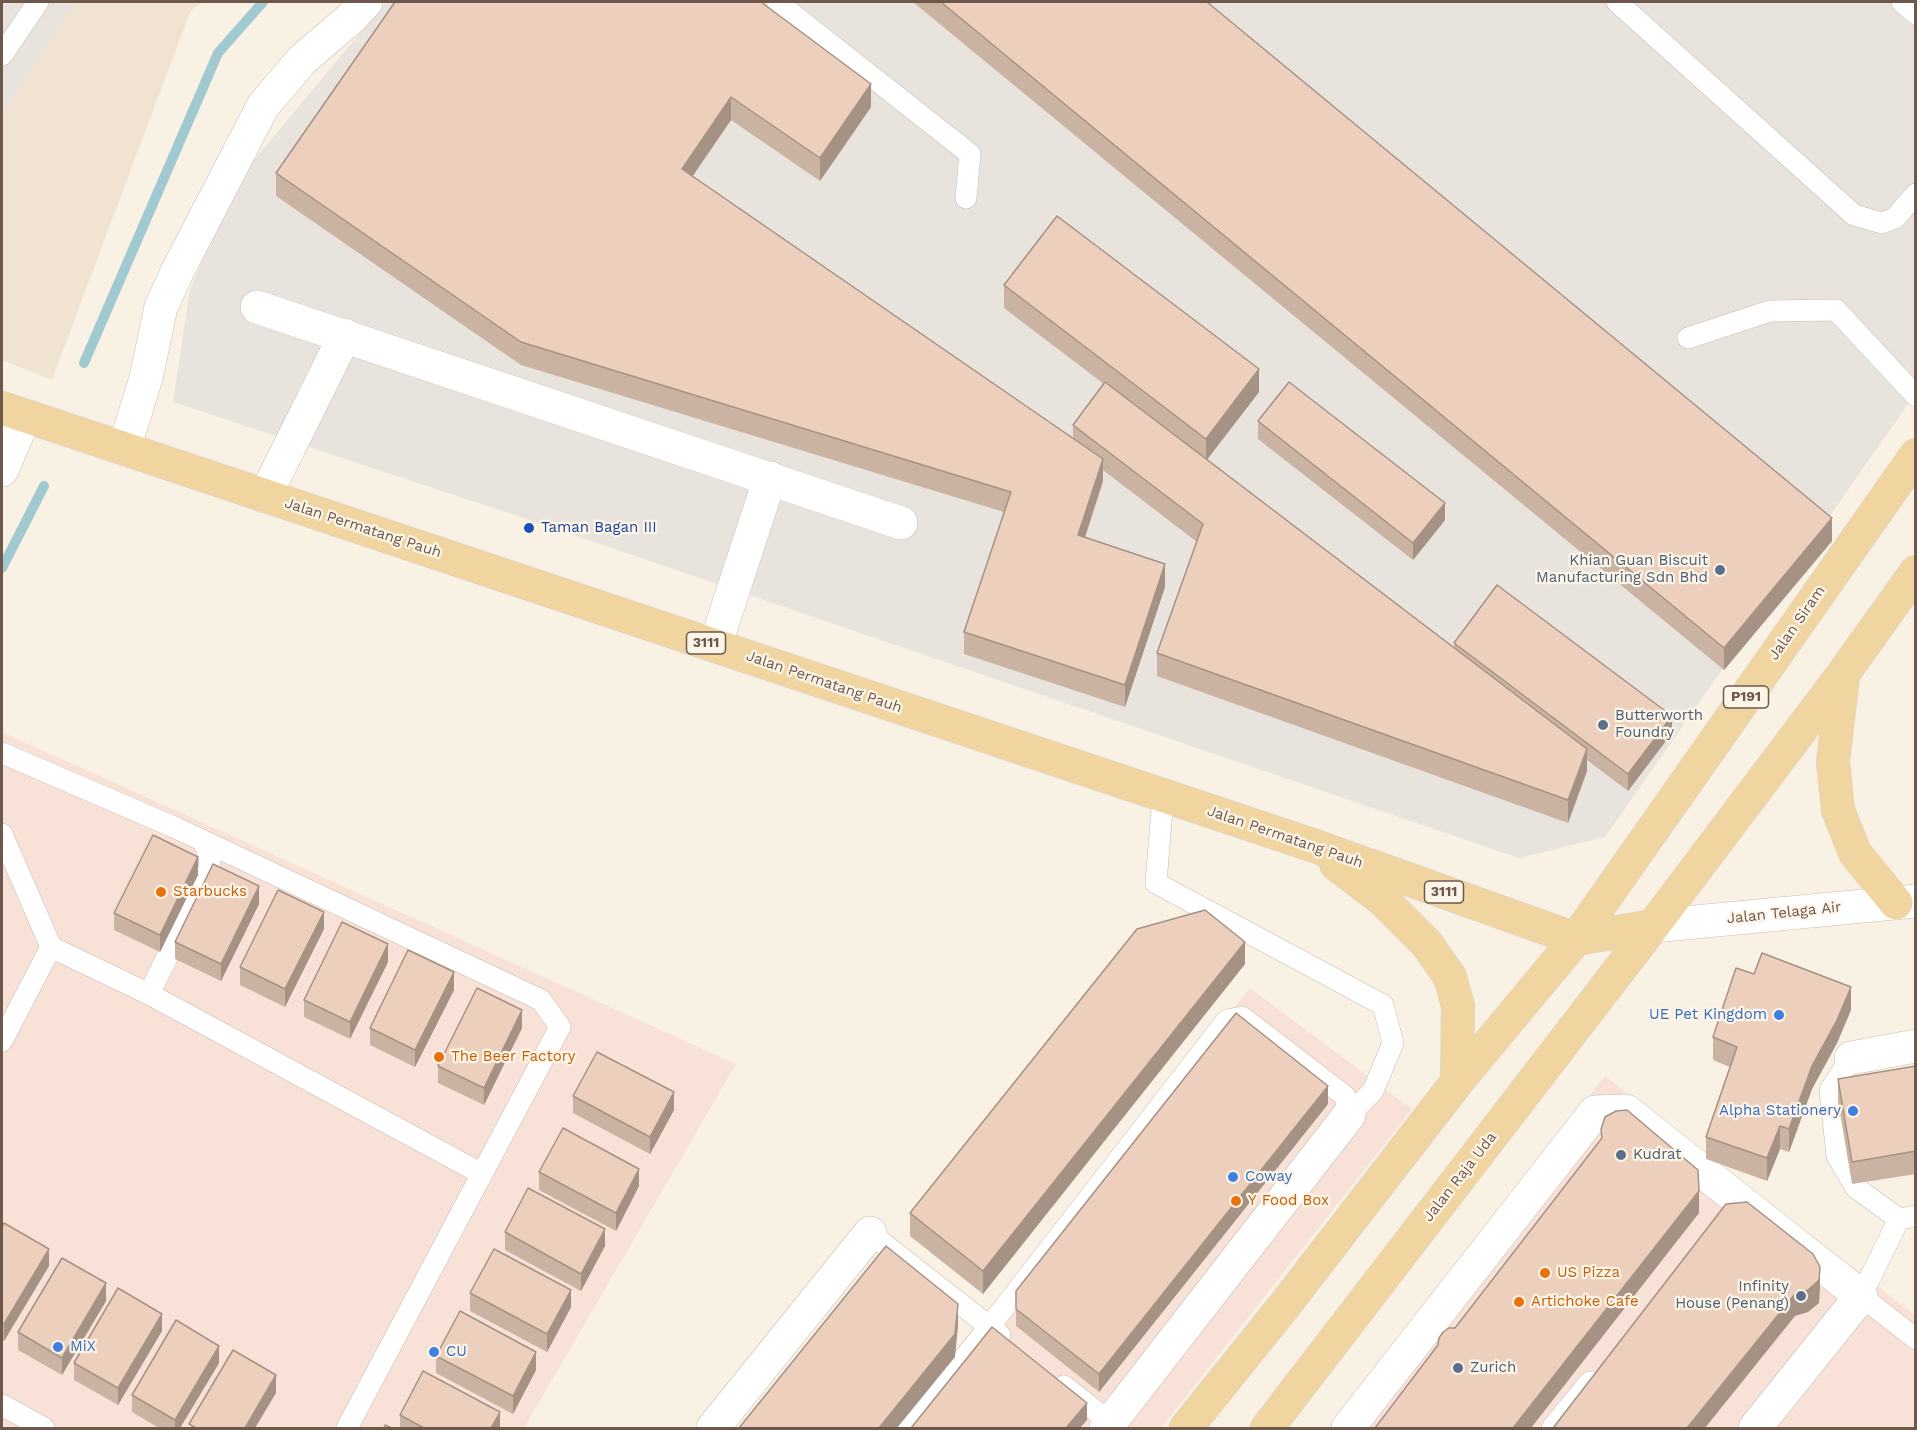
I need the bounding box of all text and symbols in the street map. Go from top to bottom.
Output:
street label: Jalan Permatang Pauh [282,494,444,562]
place label: Taman Bagan III [541,519,657,537]
marker: Taman Bagan III [522,521,536,535]
place label: Khian Guan Biscuit Manufacturing Sdn Bhd [1536,552,1708,587]
marker: Khian Guan Biscuit Manufacturing Sdn Bhd [1713,563,1727,577]
street label: Jalan Siram [1765,582,1829,664]
road number: 3111 [686,632,726,654]
street label: Jalan Permatang Pauh [744,647,904,717]
road number: P191 [1724,686,1768,708]
place label: Butterworth Foundry [1615,707,1703,742]
marker: Butterworth Foundry [1596,718,1610,732]
street label: Jalan Permatang Pauh [1205,802,1365,872]
road number: 3111 [1424,881,1464,903]
place label: Starbucks [173,883,247,901]
marker: Starbucks [154,885,168,899]
street label: Jalan Telaga Air [1726,898,1842,928]
place label: UE Pet Kingdom [1649,1006,1767,1024]
marker: UE Pet Kingdom [1772,1008,1786,1022]
place label: The Beer Factory [451,1048,576,1066]
marker: The Beer Factory [432,1050,446,1064]
place label: Alpha Stationery [1719,1102,1841,1120]
marker: Alpha Stationery [1846,1104,1860,1118]
street label: Jalan Raja Uda [1419,1129,1501,1225]
place label: Kudrat [1633,1146,1682,1164]
marker: Kudrat [1614,1148,1628,1162]
place label: Coway [1245,1168,1292,1186]
marker: Coway [1226,1170,1240,1184]
place label: Y Food Box [1248,1192,1329,1210]
marker: Y Food Box [1229,1194,1243,1208]
place label: US Pizza [1557,1264,1620,1282]
marker: US Pizza [1538,1266,1552,1280]
place label: Infinity House (Penang) [1675,1278,1789,1313]
marker: Infinity House (Penang) [1794,1289,1808,1303]
place label: Artichoke Cafe [1531,1293,1639,1311]
marker: Artichoke Cafe [1512,1295,1526,1309]
place label: MiX [70,1338,96,1356]
marker: MiX [51,1340,65,1354]
place label: CU [446,1343,467,1361]
marker: CU [427,1345,441,1359]
place label: Zurich [1470,1359,1516,1377]
marker: Zurich [1451,1361,1465,1375]

